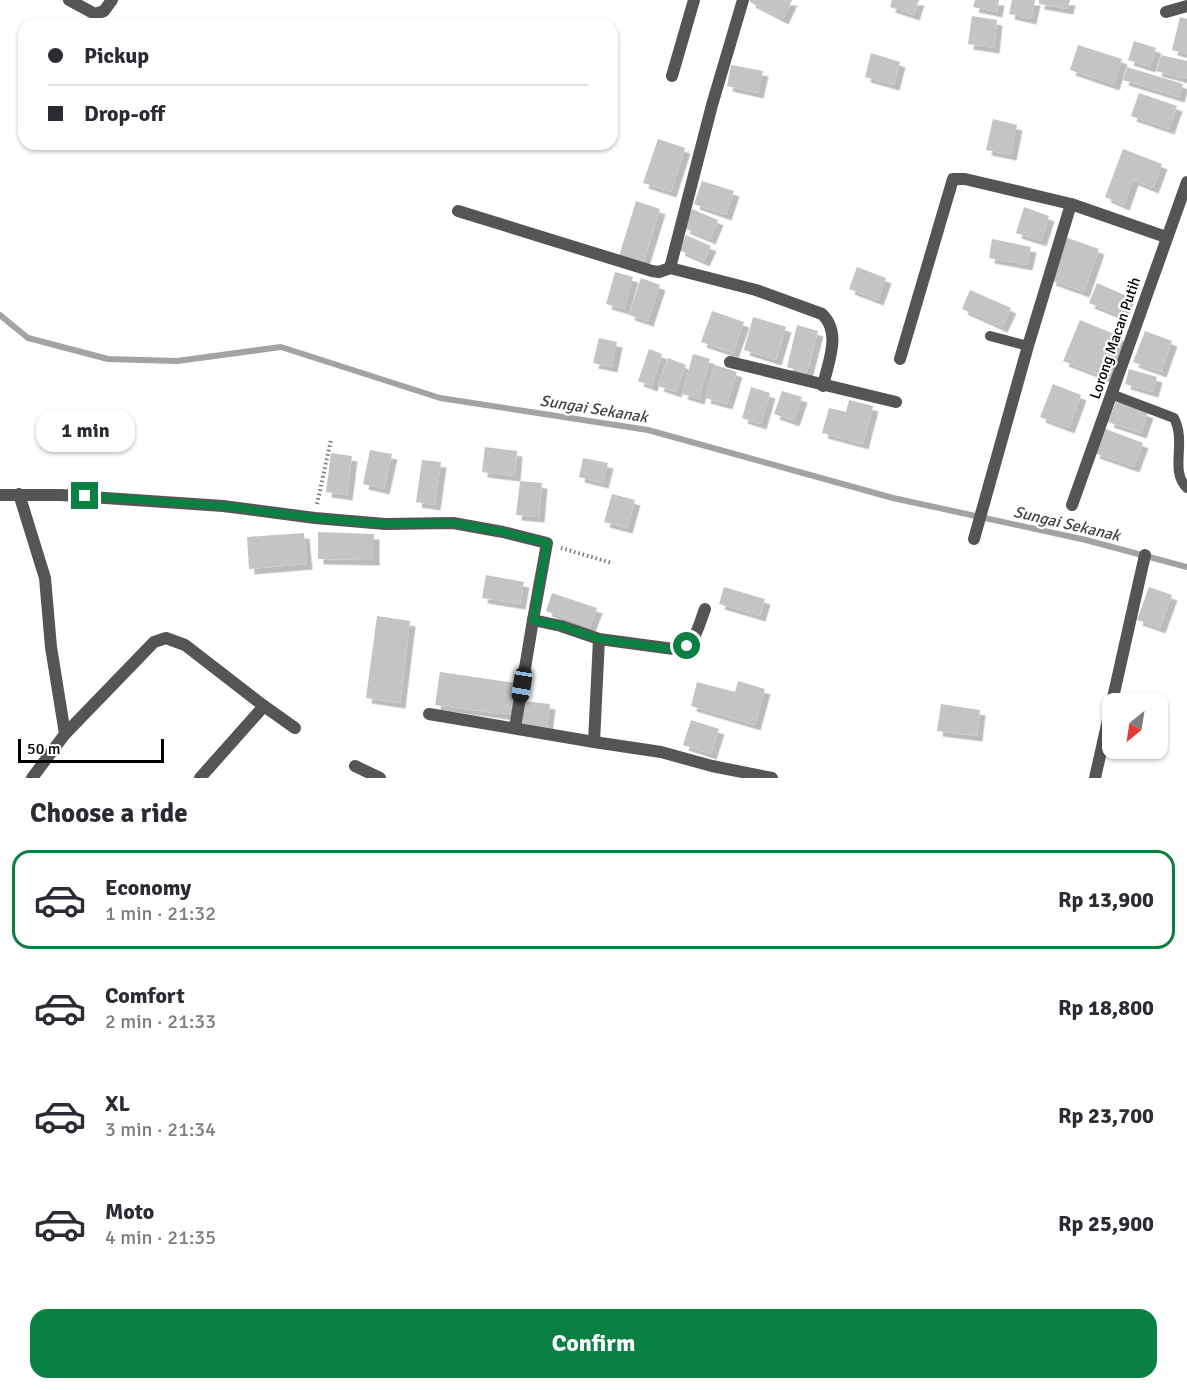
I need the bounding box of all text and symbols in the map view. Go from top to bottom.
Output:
text: Pickup [84,42,149,69]
text: Drop-off [84,100,165,127]
street label: Lorong Macan Putih [1086,275,1144,401]
water label: Sungai Sekanak [539,391,651,428]
callout: 1 min [36,409,134,451]
text: 1 min [61,418,110,443]
route end [71,482,98,509]
water label: Sungai Sekanak [1012,502,1124,546]
route start [673,632,700,659]
car [510,666,534,704]
north arrow [1102,693,1168,759]
map controls [1102,693,1168,759]
scale bar [18,736,164,764]
text: 50 m [27,739,61,759]
text: Choose a ride [30,797,188,830]
icon: car [33,873,87,927]
text: Economy [105,874,191,901]
text: Rp 13,900 [1058,886,1154,913]
text: 1 min · 21:32 [105,901,216,926]
icon: car [33,981,87,1035]
text: Comfort [105,982,185,1009]
text: Rp 18,800 [1058,994,1154,1021]
text: 2 min · 21:33 [105,1009,216,1034]
icon: car [33,1089,87,1143]
text: XL [105,1090,130,1117]
text: Rp 23,700 [1058,1102,1154,1129]
text: 3 min · 21:34 [105,1117,216,1142]
icon: car [33,1197,87,1251]
text: Moto [105,1198,154,1225]
text: Rp 25,900 [1058,1210,1154,1237]
text: 4 min · 21:35 [105,1225,216,1250]
button: Confirm [30,1309,1157,1378]

